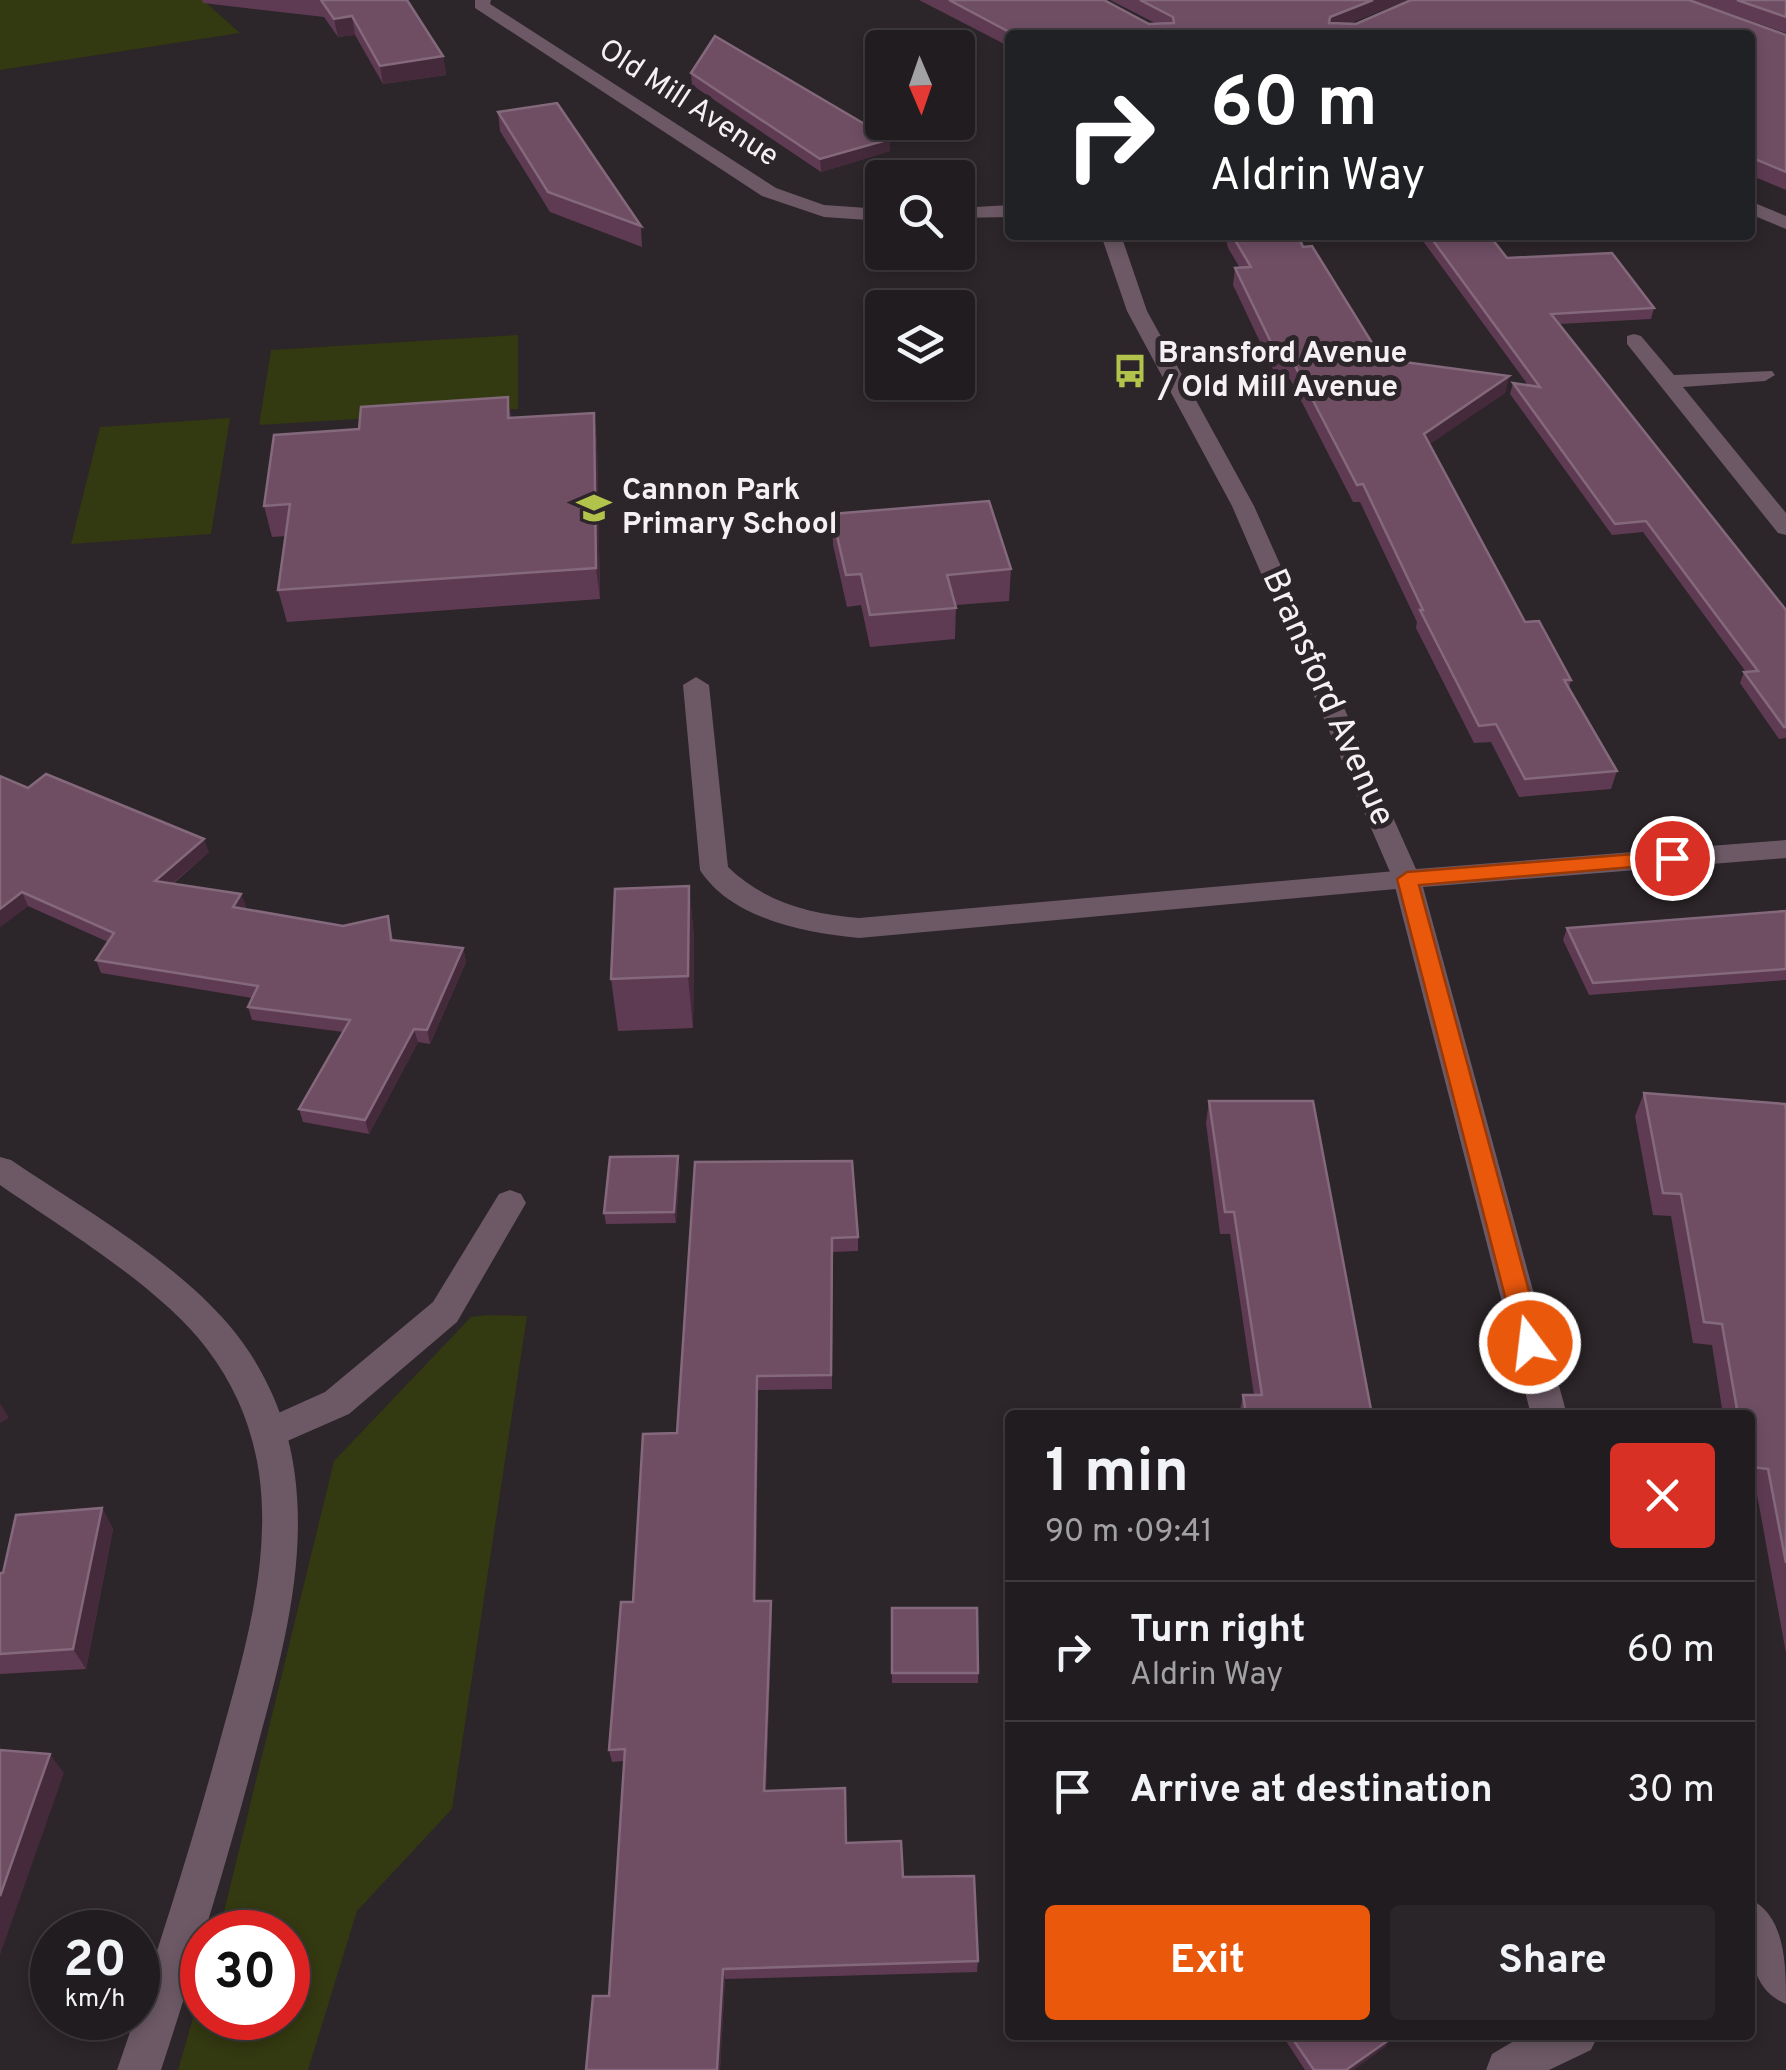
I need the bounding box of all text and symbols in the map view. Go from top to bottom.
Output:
north arrow [865,30,975,140]
map controls [865,30,975,400]
street label: Old Mill Avenue [591,32,785,176]
text: 60 m [1210,62,1378,151]
icon: right [1045,70,1175,200]
text: Aldrin Way [1210,149,1425,206]
button: search [865,160,975,270]
button: layers [865,290,975,400]
place label: Bransford Avenue / Old Mill Avenue [1157,336,1407,407]
bus stop icon: Bransford Avenue / Old Mill Avenue [1111,352,1149,390]
place label: Cannon Park Primary School [622,473,837,544]
school or university icon: Cannon Park Primary School [575,489,613,527]
street label: Bransford Avenue [1251,563,1403,833]
pin [1630,816,1715,901]
icon: arrive [1645,831,1700,886]
position arrow [1478,1291,1582,1395]
text: 1 min [1045,1437,1189,1513]
button: close [1610,1443,1715,1548]
text: 90 m · 09:41 [1045,1513,1213,1553]
text: Turn right [1130,1607,1305,1656]
icon: right [1045,1624,1100,1679]
text: 60 m [1627,1627,1715,1676]
text: Aldrin Way [1130,1656,1283,1696]
icon: arrive [1045,1764,1100,1819]
text: Arrive at destination [1130,1767,1493,1816]
text: 30 m [1627,1767,1715,1816]
button: Exit [1045,1905,1370,2020]
button: Share [1390,1905,1715,2020]
speed limit sign: 30 [180,1910,310,2040]
text: 20 [63,1931,127,1994]
text: km/h [65,1984,125,2016]

